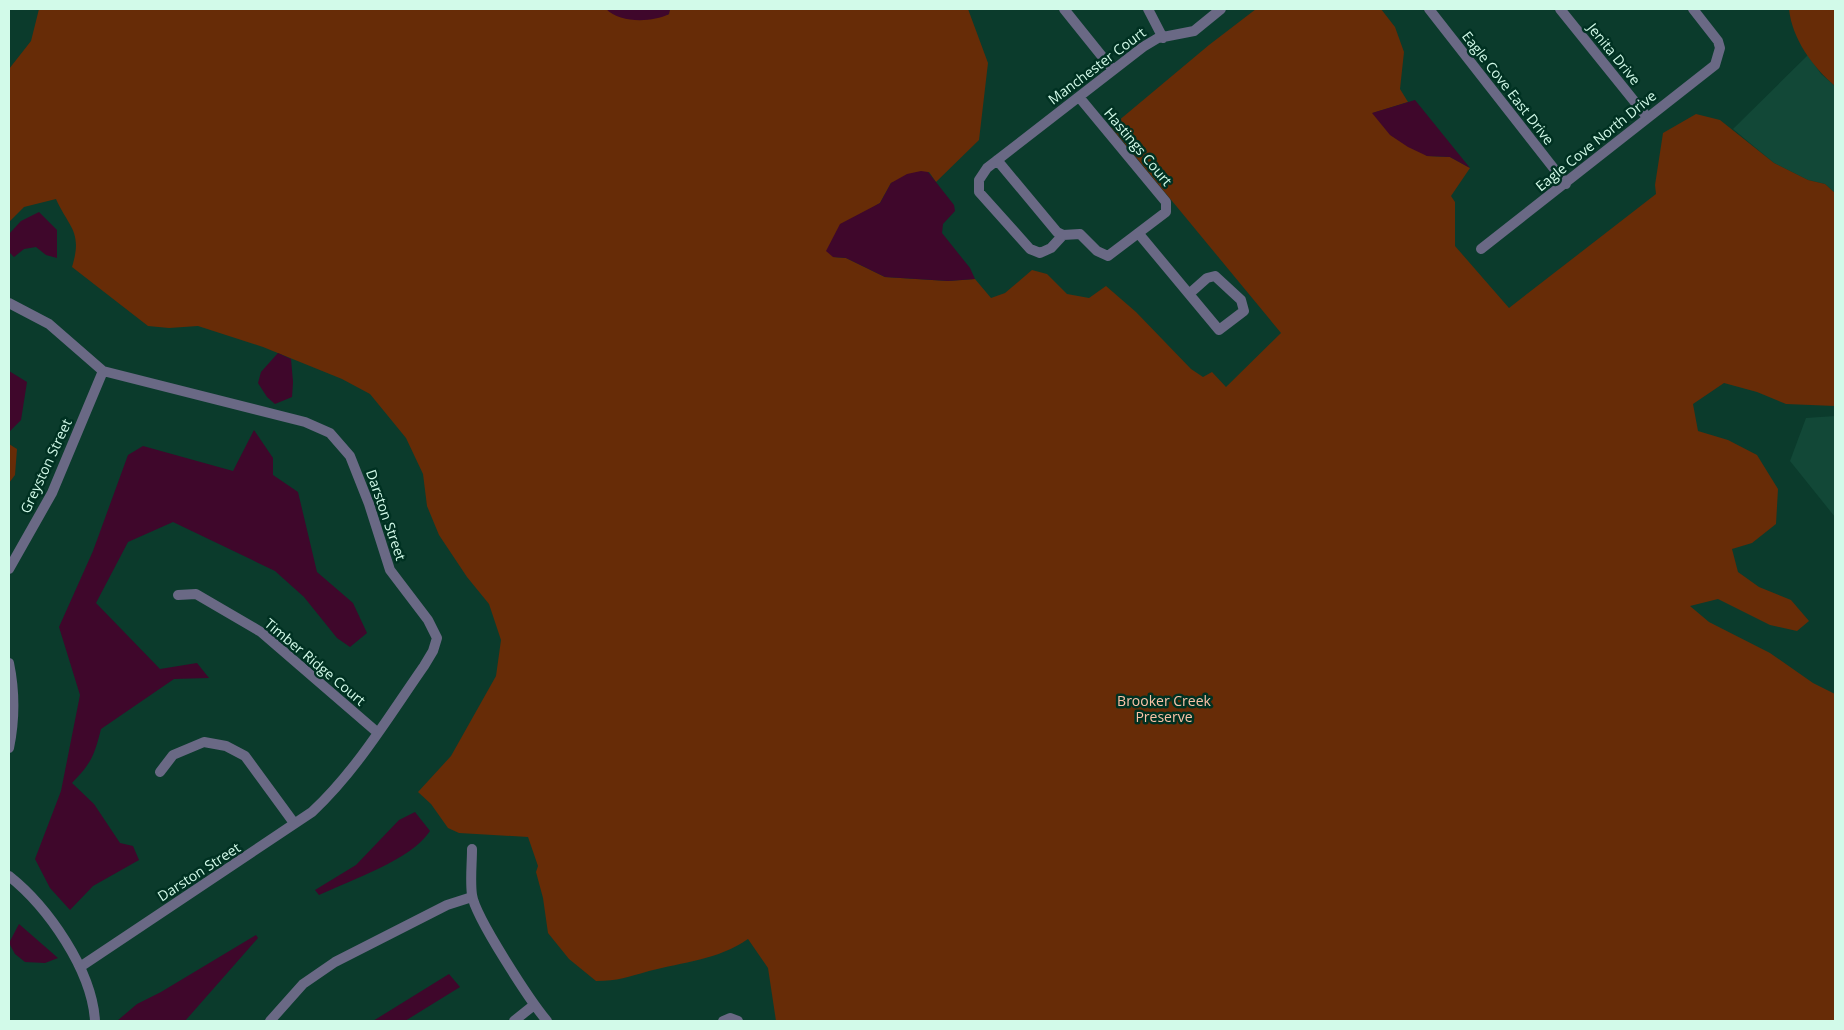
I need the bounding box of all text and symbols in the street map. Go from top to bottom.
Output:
street label: Jenita Drive [1582,17,1645,89]
street label: Manchester Court [1044,23,1149,109]
street label: Eagle Cove East Drive [1458,27,1559,148]
street label: Eagle Cove North Drive [1531,86,1660,195]
street label: Hastings Court [1100,104,1177,190]
street label: Greyston Street [15,415,76,516]
street label: Darston Street [362,467,411,563]
street label: Timber Ridge Court [261,614,370,710]
park label: Brooker Creek Preserve [1117,691,1212,726]
street label: Darston Street [154,838,244,905]

